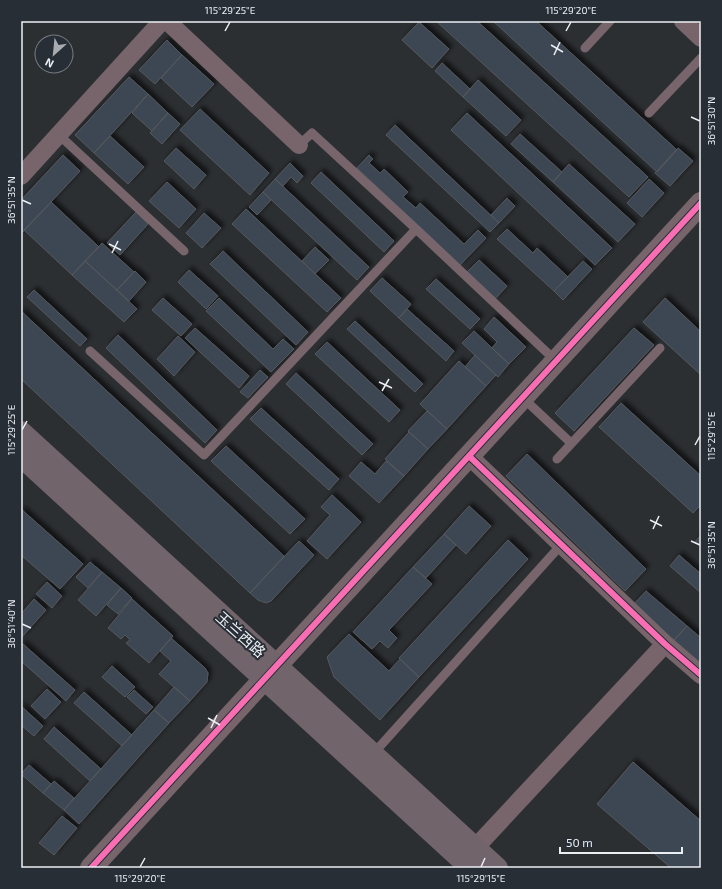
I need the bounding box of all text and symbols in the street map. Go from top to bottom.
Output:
text: 115°29'25"E [205,4,256,16]
text: 115°29'20"E [545,4,597,16]
north arrow [34,34,74,74]
text: N [43,56,56,71]
text: 36°51'30"N [705,97,717,145]
text: 36°51'35"N [5,176,17,224]
text: 115°29'25"E [5,404,17,455]
text: 115°29'15"E [705,411,717,460]
text: 36°51'35"N [705,521,717,569]
text: 36°51'40"N [5,600,17,648]
street label: 玉兰西路 [213,607,269,661]
scale bar [560,829,682,855]
text: 50 m [566,835,593,849]
text: 115°29'20"E [114,872,166,884]
text: 115°29'15"E [457,872,506,884]

